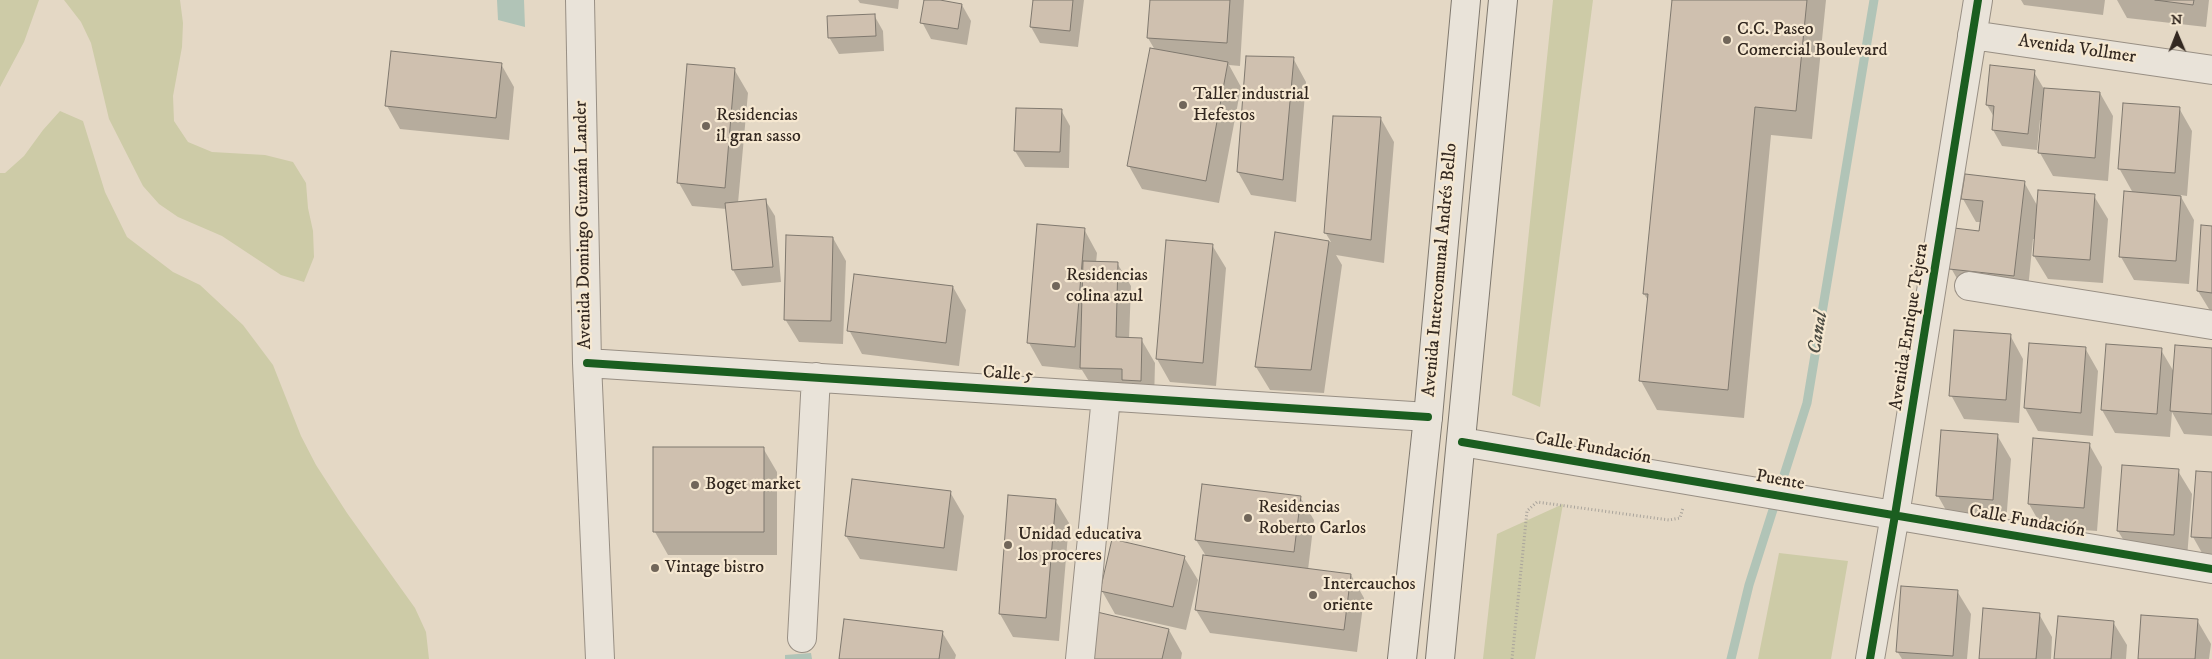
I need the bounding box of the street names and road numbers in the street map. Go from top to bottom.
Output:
street label: Avenida Vollmer [2017,31,2137,69]
street label: Avenida Domingo Guzmán Lander [571,100,597,350]
street label: Avenida Intercomunal Andrés Bello [1419,142,1463,398]
street label: Avenida Enrique Tejera [1886,242,1934,412]
street label: Calle 5 [982,362,1034,388]
street label: Calle Fundación [1533,428,1653,470]
street label: Puente [1754,466,1806,496]
street label: Calle Fundación [1967,501,2087,543]

